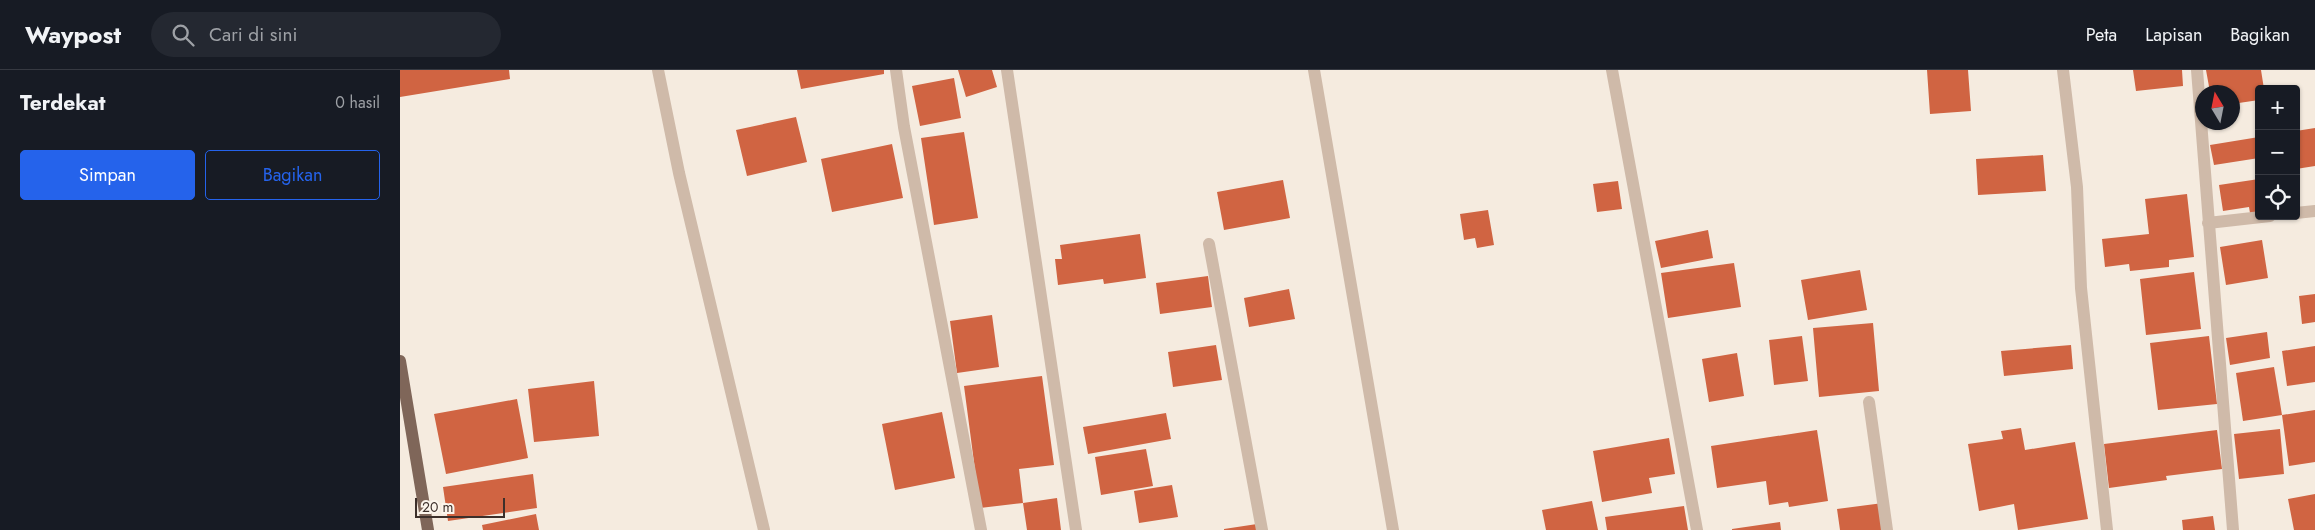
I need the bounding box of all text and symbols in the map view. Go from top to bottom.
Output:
search box [151,12,501,57]
text: Waypost [25,17,121,52]
icon: search [169,21,197,49]
text: Cari di sini [209,21,297,48]
text: Peta [2086,22,2117,48]
text: Lapisan [2145,22,2202,48]
text: Bagikan [2230,22,2290,48]
north arrow [2195,85,2240,130]
map controls [2255,85,2300,220]
button: + [2255,85,2300,130]
text: Terdekat [20,88,105,118]
text: 0 hasil [335,91,380,114]
button: − [2255,130,2300,175]
button: Simpan [20,150,195,200]
button: Bagikan [205,150,380,200]
button: locate [2255,175,2300,220]
scale bar [415,495,505,518]
text: 20 m [422,497,454,517]

